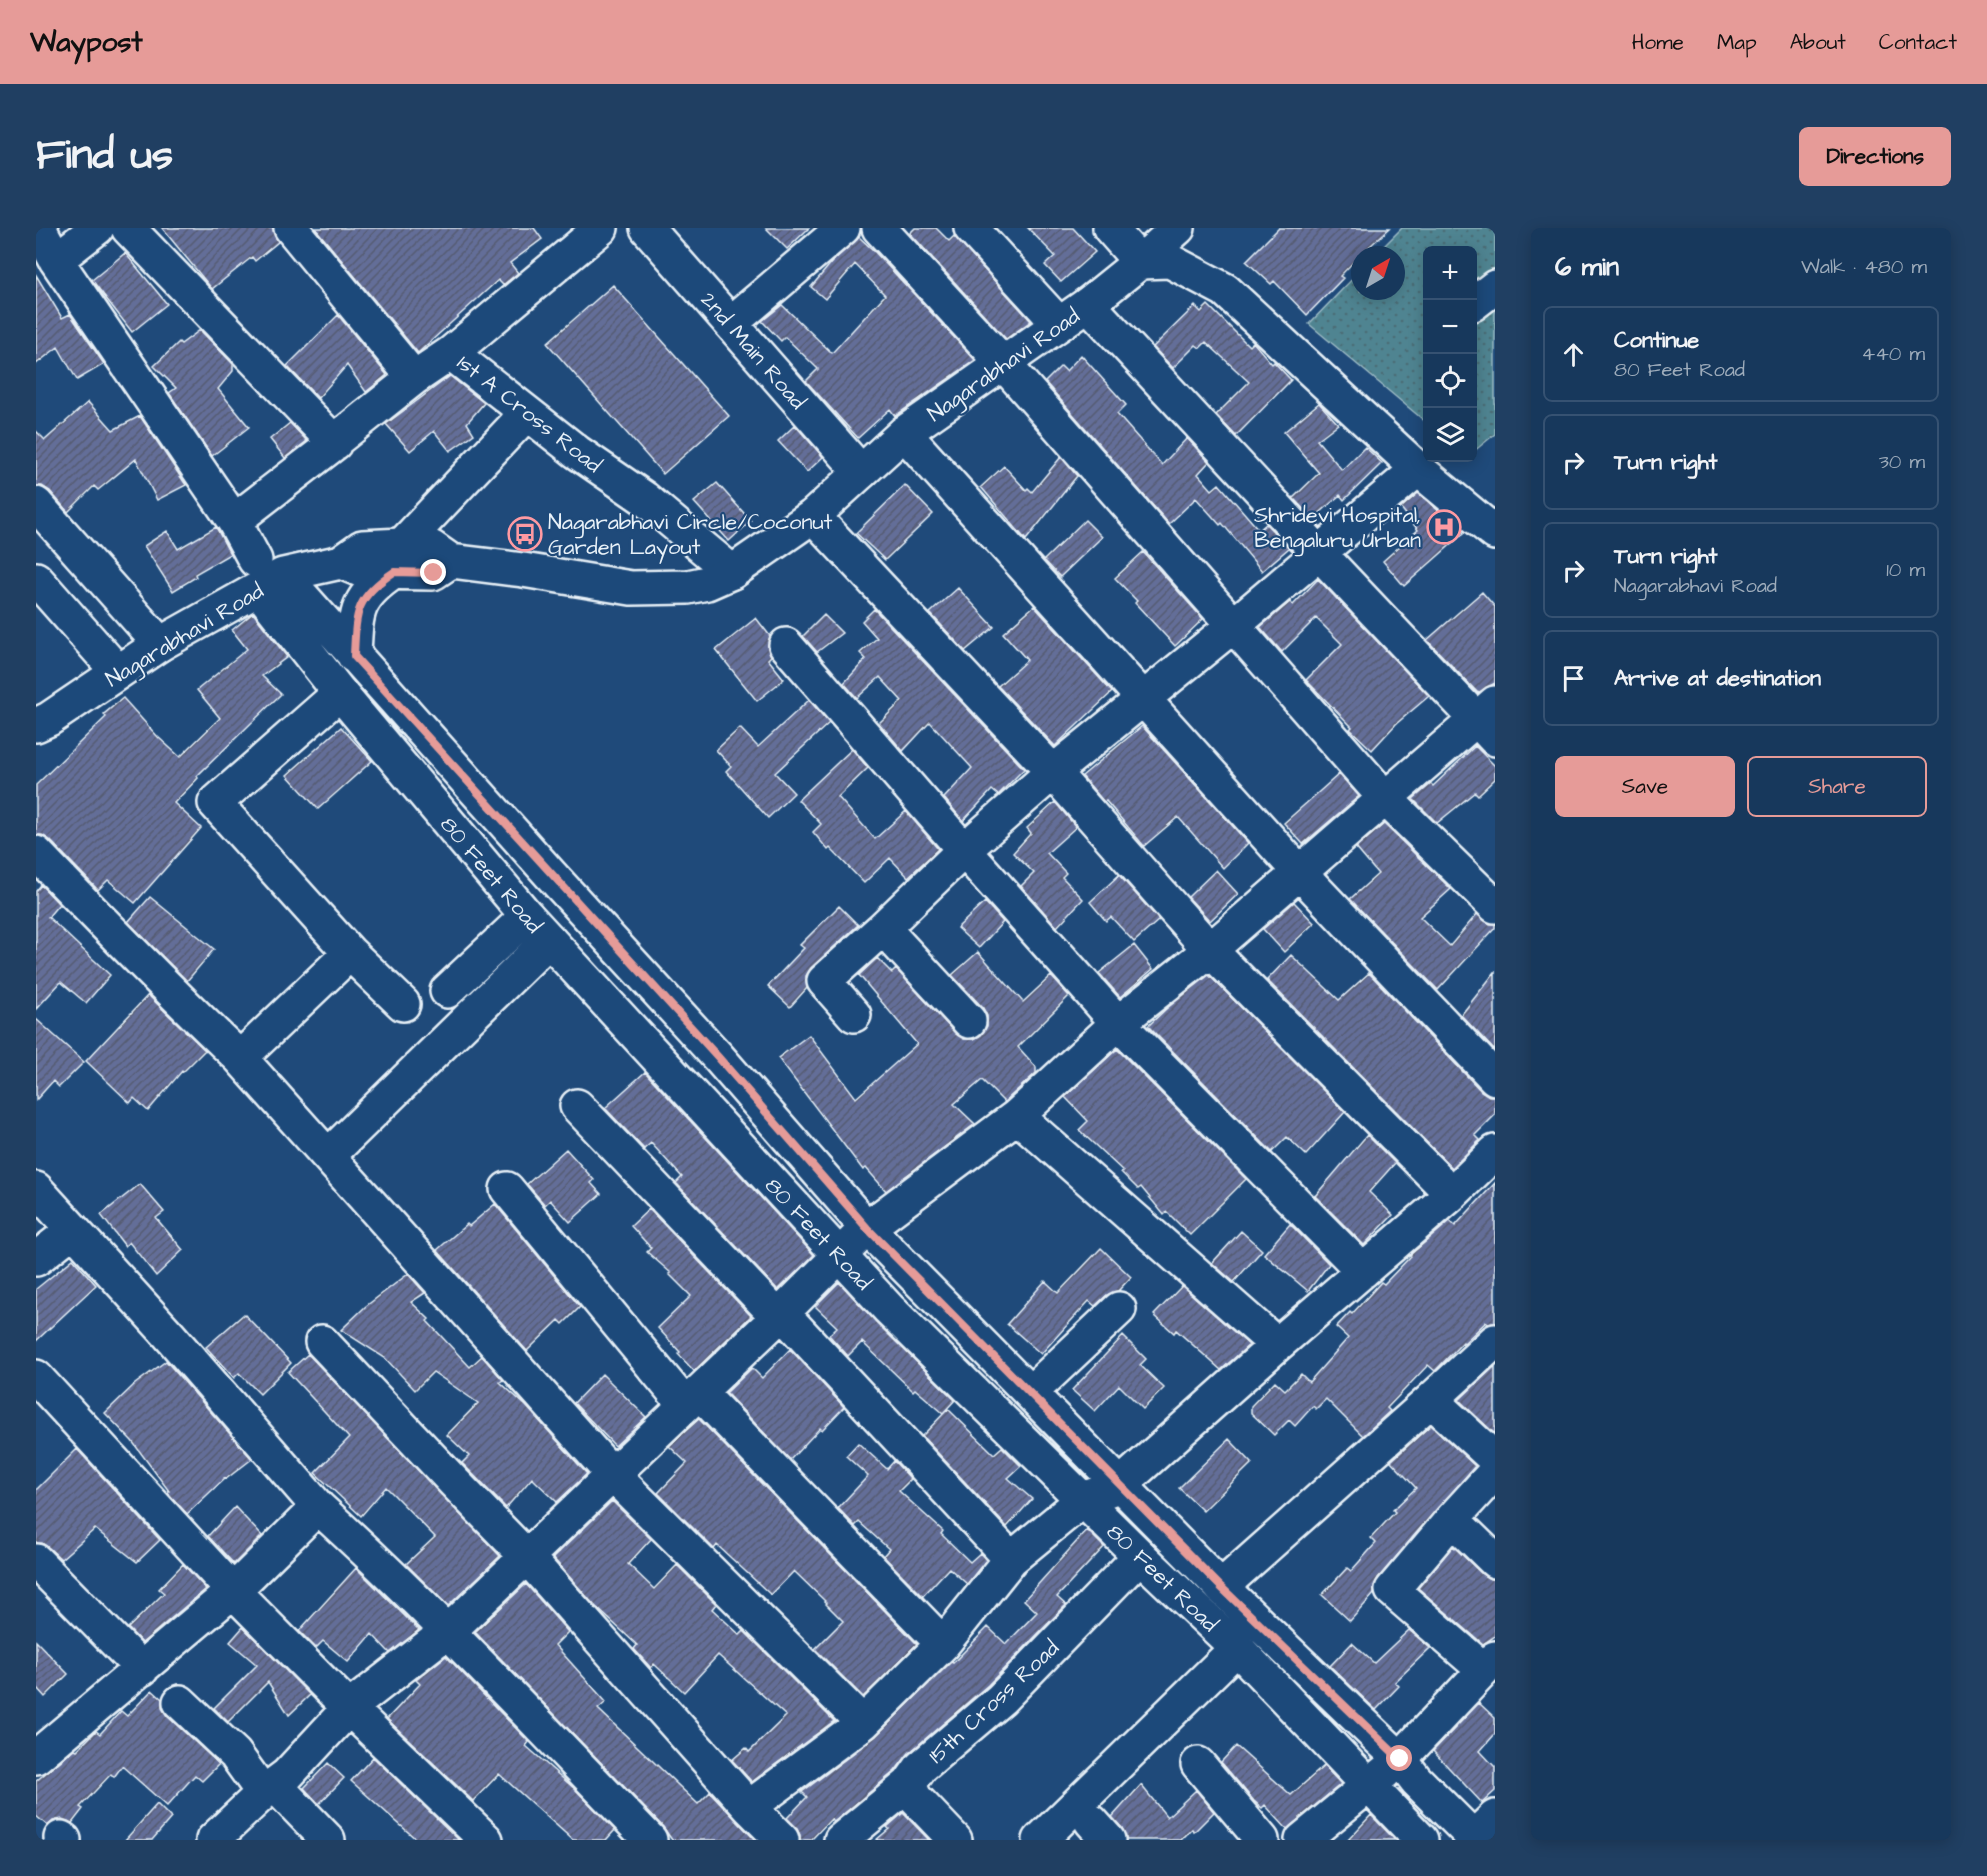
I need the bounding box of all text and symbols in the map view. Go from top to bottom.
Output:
text: Waypost [30,23,143,62]
text: Home [1632,28,1684,57]
text: Map [1717,28,1757,57]
text: About [1790,28,1846,57]
text: Contact [1879,28,1957,57]
text: Find us [36,127,173,185]
button: Directions [1799,127,1951,186]
north arrow [1351,246,1405,300]
map controls [1423,246,1477,462]
button: + [1423,246,1477,300]
text: 6 min [1555,249,1619,285]
text: Walk · 480 m [1801,253,1927,281]
street label: 2nd Main Road [693,285,813,417]
button: − [1423,300,1477,354]
street label: Nagarabhavi Road [922,301,1087,430]
text: Continue [1614,325,1699,356]
icon: ahead [1557,338,1590,371]
text: 440 m [1862,340,1925,368]
street label: 1st A Cross Road [450,348,608,481]
button: locate [1423,354,1477,408]
text: 80 Feet Road [1614,356,1745,384]
button: layers [1423,408,1477,462]
icon: right [1557,446,1590,479]
text: Turn right [1614,447,1717,478]
text: 30 m [1879,448,1925,476]
place label: Shridevi Hospital, Bengaluru Urban [1254,500,1421,557]
place label: Nagarabhavi Circle/Coconut Garden Layout [548,507,833,564]
hospital icon: Shridevi Hospital, Bengaluru Urban [1426,509,1462,545]
bus stop icon: Nagarabhavi Circle/Coconut Garden Layout [507,516,543,552]
text: Turn right [1614,541,1717,572]
icon: right [1557,554,1590,587]
text: 10 m [1886,556,1925,584]
route end [420,559,446,585]
text: Nagarabhavi Road [1614,572,1777,600]
street label: Nagarabhavi Road [100,576,270,696]
icon: arrive [1557,662,1590,695]
text: Arrive at destination [1614,663,1821,694]
button: Save [1555,756,1735,817]
button: Share [1747,756,1927,817]
street label: 80 Feet Road [433,810,549,940]
street label: 80 Feet Road [757,1171,878,1297]
street label: 80 Feet Road [1099,1517,1225,1639]
street label: 15th Cross Road [922,1633,1066,1771]
route start [1386,1745,1412,1771]

